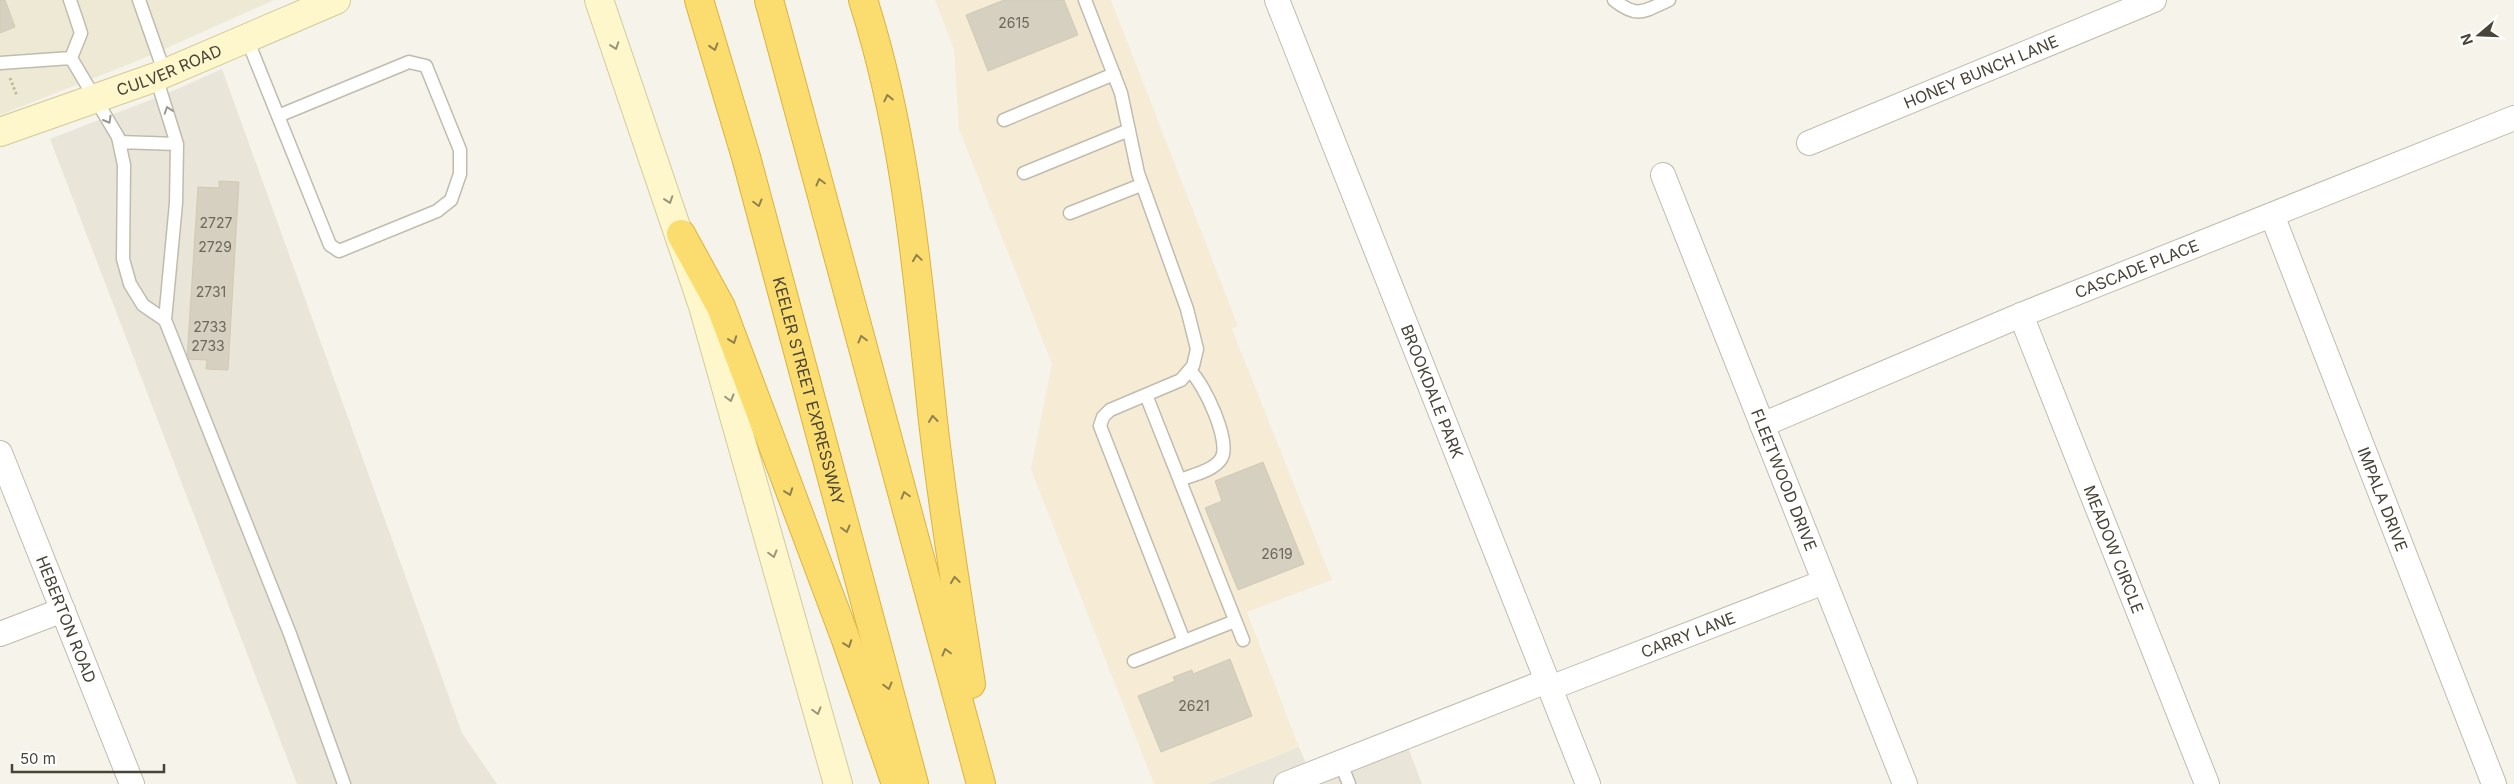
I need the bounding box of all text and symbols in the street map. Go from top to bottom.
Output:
north arrow [2454,10,2504,60]
house number: 2615 [998,14,1030,31]
street label: HONEY BUNCH LANE [1901,31,2061,113]
text: N [2456,32,2476,47]
street label: CULVER ROAD [114,40,225,100]
one-way arrow [610,41,620,50]
one-way arrow [708,42,718,50]
one-way arrow [884,93,894,102]
one-way arrow [164,106,174,115]
one-way arrow [102,115,112,124]
one-way arrow [815,178,825,186]
one-way arrow [663,195,673,203]
one-way arrow [752,198,763,207]
house number: 2727 [200,214,233,231]
street label: CASCADE PLACE [2072,235,2202,303]
house number: 2729 [198,238,232,255]
one-way arrow [912,253,922,262]
street label: KEELER STREET EXPRESSWAY [769,275,849,507]
house number: 2731 [196,283,226,300]
house number: 2733 [193,318,227,335]
street label: BROOKDALE PARK [1397,321,1468,461]
one-way arrow [857,334,868,343]
one-way arrow [727,335,737,344]
house number: 2733 [191,337,225,354]
one-way arrow [724,393,735,402]
street label: FLEETWOOD DRIVE [1747,406,1821,554]
one-way arrow [928,415,939,423]
street label: IMPALA DRIVE [2354,444,2412,554]
street label: MEADOW CIRCLE [2080,482,2148,616]
one-way arrow [783,488,793,496]
one-way arrow [900,492,910,500]
one-way arrow [841,524,851,532]
house number: 2619 [1261,545,1293,562]
one-way arrow [767,550,778,559]
street label: HEBERTON ROAD [32,553,101,686]
one-way arrow [950,576,961,584]
street label: CARRY LANE [1638,607,1738,662]
one-way arrow [842,639,852,648]
one-way arrow [942,649,952,657]
one-way arrow [882,681,893,690]
house number: 2621 [1178,697,1210,714]
one-way arrow [811,706,821,714]
scale bar [12,742,165,774]
text: 50 m [20,749,56,768]

